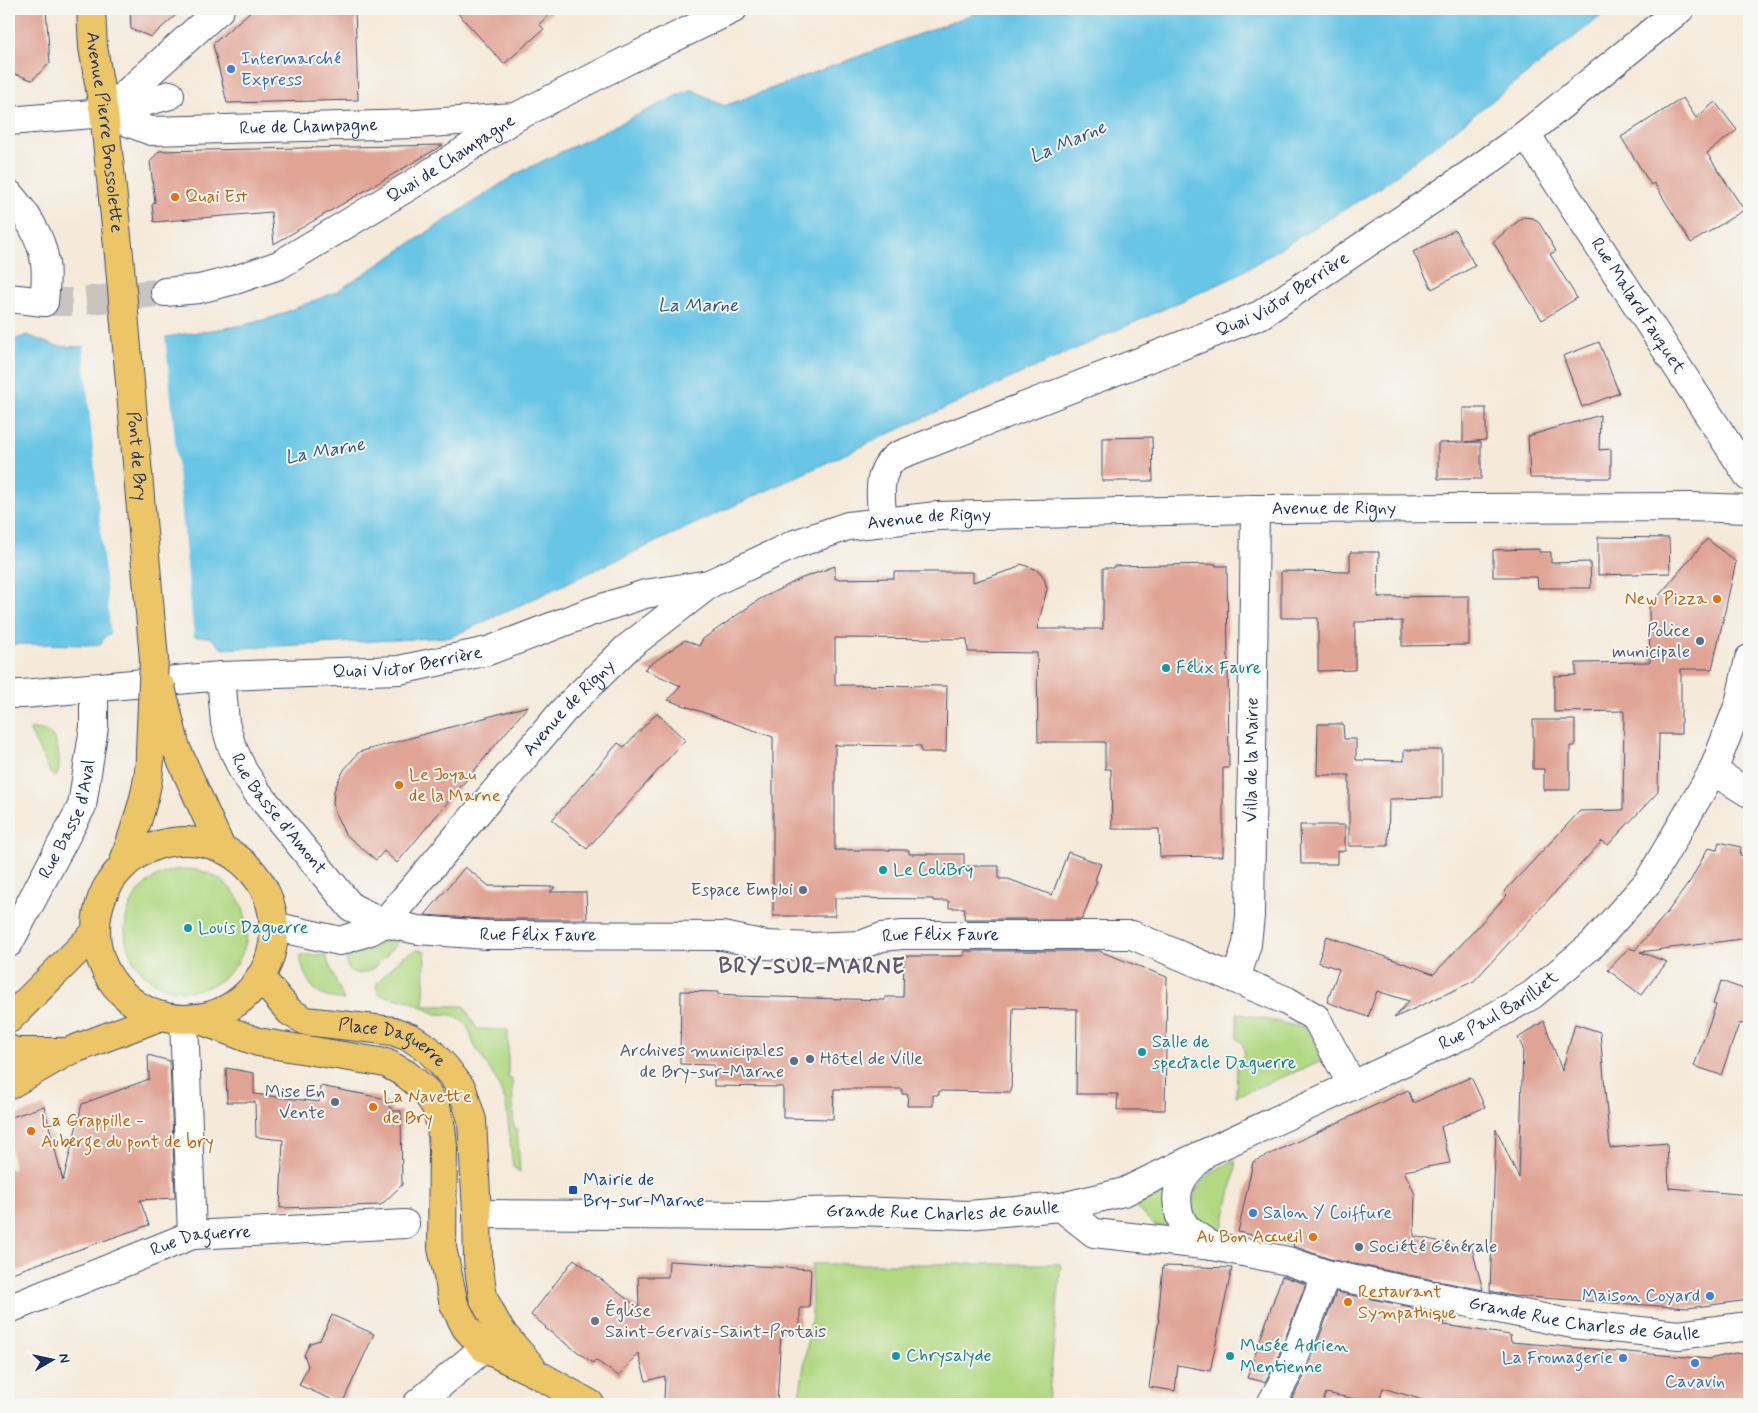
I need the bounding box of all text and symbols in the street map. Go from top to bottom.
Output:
street label: Avenue Pierre Brossolette [80,31,129,234]
place label: Intermarché Express [241,47,341,92]
marker: Intermarché Express [225,63,237,75]
street label: Quai de Champagne [382,109,520,209]
street label: Rue de Champagne [239,113,378,141]
water label: La Marne [1026,114,1111,169]
place label: Quai Est [185,185,248,209]
marker: Quai Est [169,191,181,203]
street label: Rue Malard Fauquet [1585,233,1691,379]
street label: Quai Victor Berrière [1212,246,1354,343]
water label: La Marne [658,293,739,318]
street label: Pont de Bry [121,411,152,502]
water label: La Marne [283,432,368,470]
street label: Avenue de Rigny [1272,496,1396,521]
street label: Avenue de Rigny [866,503,991,536]
place label: New Pizza [1625,587,1707,611]
marker: New Pizza [1711,593,1723,605]
place label: Police municipale [1612,619,1690,664]
marker: Police municipale [1694,635,1706,647]
street label: Quai Victor Berrière [332,641,484,684]
street label: Avenue de Rigny [518,655,620,762]
place label: Félix Faure [1176,656,1261,680]
marker: Félix Faure [1160,662,1172,674]
street label: Villa de la Mairie [1239,697,1265,822]
street label: Rue Basse d'Amont [225,750,332,880]
street label: Rue Basse d'Aval [33,758,101,883]
place label: Le Joyau de la Marne [409,763,501,808]
marker: Le Joyau de la Marne [393,779,405,791]
place label: Le ColiBry [893,858,973,882]
marker: Le ColiBry [877,864,889,876]
place label: Espace Emploi [691,878,793,902]
marker: Espace Emploi [797,884,809,896]
place label: Louis Daguerre [198,916,308,941]
marker: Louis Daguerre [182,922,194,934]
street label: Rue Félix Faure [479,923,597,947]
street label: Rue Félix Faure [881,923,999,949]
district label: BRY-SUR-MARNE [719,953,906,981]
street label: Rue Paul Barilliet [1435,965,1564,1056]
street label: Place Daguerre [337,1013,451,1073]
place label: Salle de spectacle Daguerre [1152,1030,1296,1075]
place label: Archives municipales de Bry-sur-Marne [620,1039,784,1084]
marker: Salle de spectacle Daguerre [1136,1046,1148,1058]
place label: Hôtel de Ville [820,1047,923,1071]
marker: Hôtel de Ville [804,1053,816,1065]
marker: Archives municipales de Bry-sur-Marne [788,1055,800,1067]
place label: Mise En Vente [265,1080,325,1125]
place label: La Navette de Bry [383,1085,472,1130]
marker: Mise En Vente [329,1096,341,1108]
marker: La Navette de Bry [367,1101,379,1113]
place label: La Grappille - Auberge du pont de bry [41,1109,214,1156]
marker: La Grappille - Auberge du pont de bry [25,1125,37,1137]
place label: Mairie de Bry-sur-Marne [583,1168,705,1213]
marker: Mairie de Bry-sur-Marne [567,1184,579,1196]
street label: Grande Rue Charles de Gaulle [826,1195,1060,1227]
place label: Salon Y Coiffure [1263,1201,1392,1225]
marker: Salon Y Coiffure [1247,1207,1259,1219]
street label: Rue Daguerre [147,1220,252,1263]
place label: Au Bon Accueil [1196,1225,1303,1249]
marker: Au Bon Accueil [1307,1231,1319,1243]
place label: Société Générale [1369,1235,1497,1259]
marker: Société Générale [1353,1241,1365,1253]
place label: Restaurant Sympathique [1358,1280,1456,1325]
place label: Maison Coyard [1582,1284,1700,1308]
marker: Maison Coyard [1704,1290,1716,1302]
street label: Grande Rue Charles de Gaulle [1467,1291,1701,1347]
marker: Restaurant Sympathique [1342,1296,1354,1308]
place label: Église Saint-Gervais-Saint-Protais [605,1299,826,1344]
marker: Église Saint-Gervais-Saint-Protais [589,1315,601,1327]
place label: Musée Adrien Mentienne [1240,1334,1348,1379]
north arrow [28,1336,78,1386]
place label: Chrysalyde [906,1344,992,1368]
place label: La Fromagerie [1502,1346,1613,1372]
marker: Chrysalyde [890,1350,902,1362]
marker: Musée Adrien Mentienne [1224,1350,1236,1362]
text: N [54,1352,73,1364]
marker: La Fromagerie [1617,1352,1629,1364]
marker: Cavavin [1689,1357,1701,1369]
place label: Cavavin [1665,1370,1725,1394]

